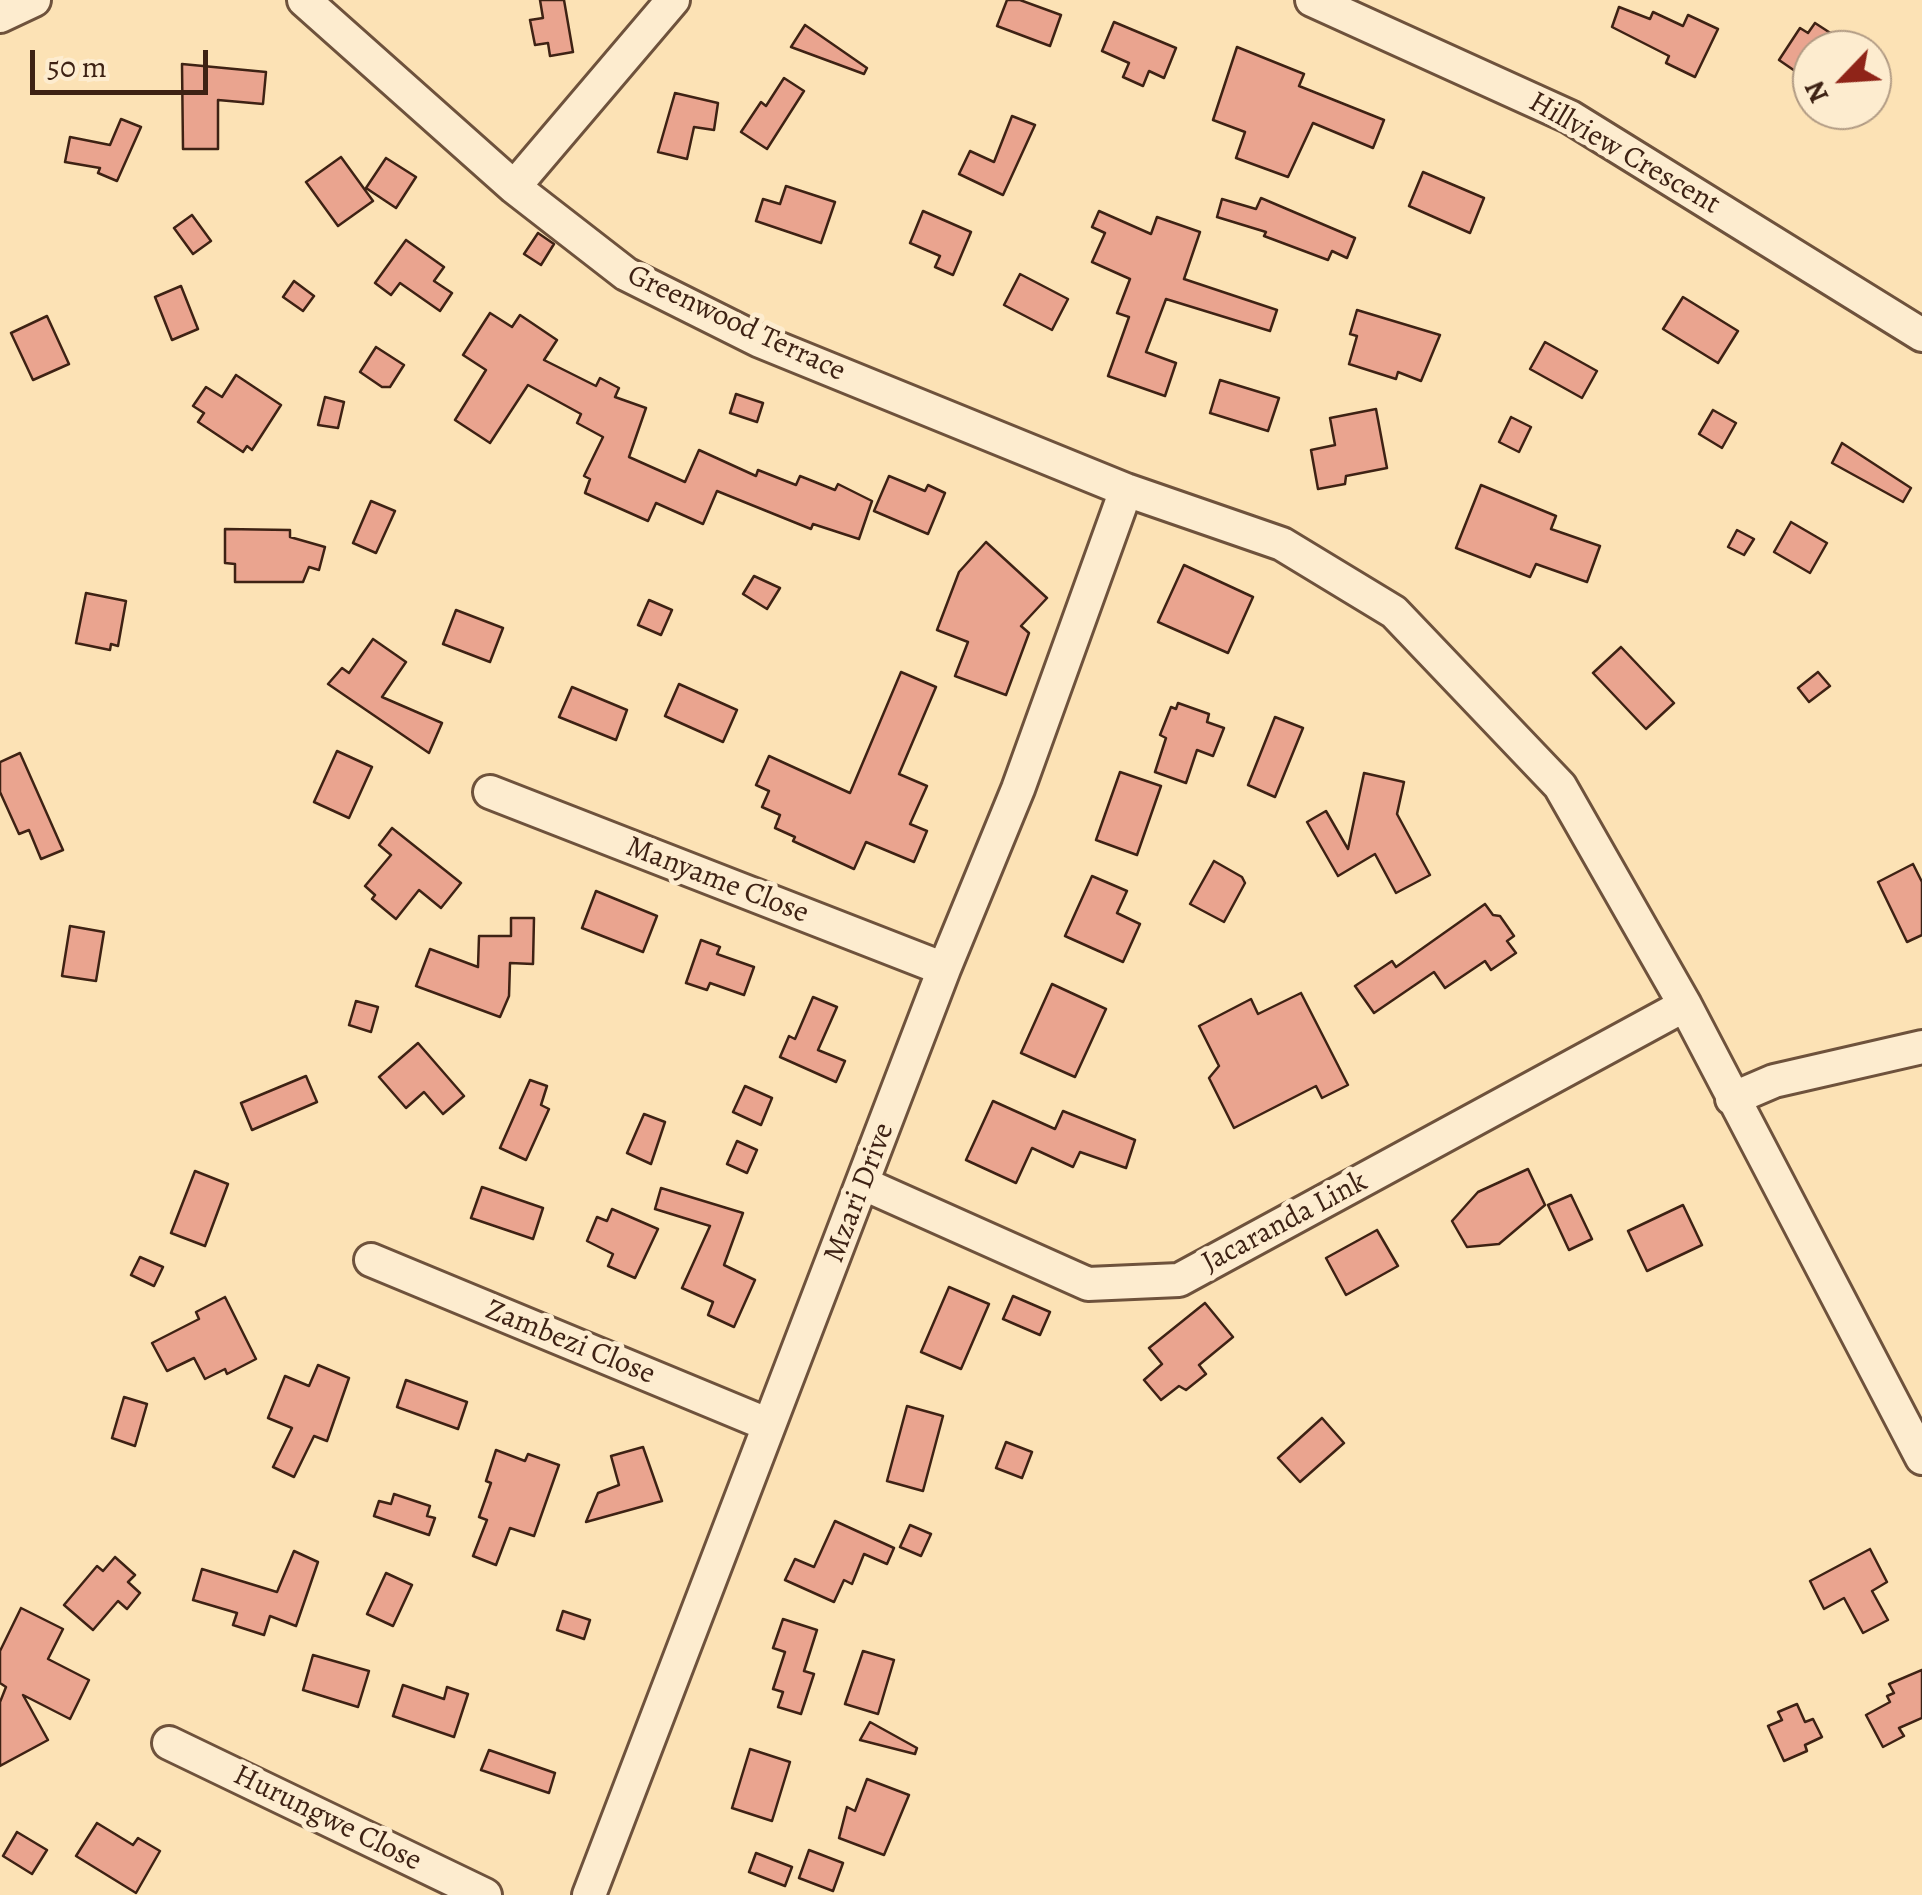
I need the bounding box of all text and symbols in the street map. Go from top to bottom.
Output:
scale bar [35,30,212,92]
north arrow [1792,30,1892,130]
text: 50 m [47,47,107,87]
text: N [1795,75,1838,109]
street label: Hillview Crescent [1522,85,1726,223]
street label: Greenwood Terrace [621,258,851,390]
street label: Manyame Close [621,830,813,932]
street label: Mzari Drive [817,1118,903,1268]
street label: Jacaranda Link [1196,1164,1374,1282]
street label: Zambezi Close [480,1293,660,1393]
street label: Hurungwe Close [227,1758,427,1880]

